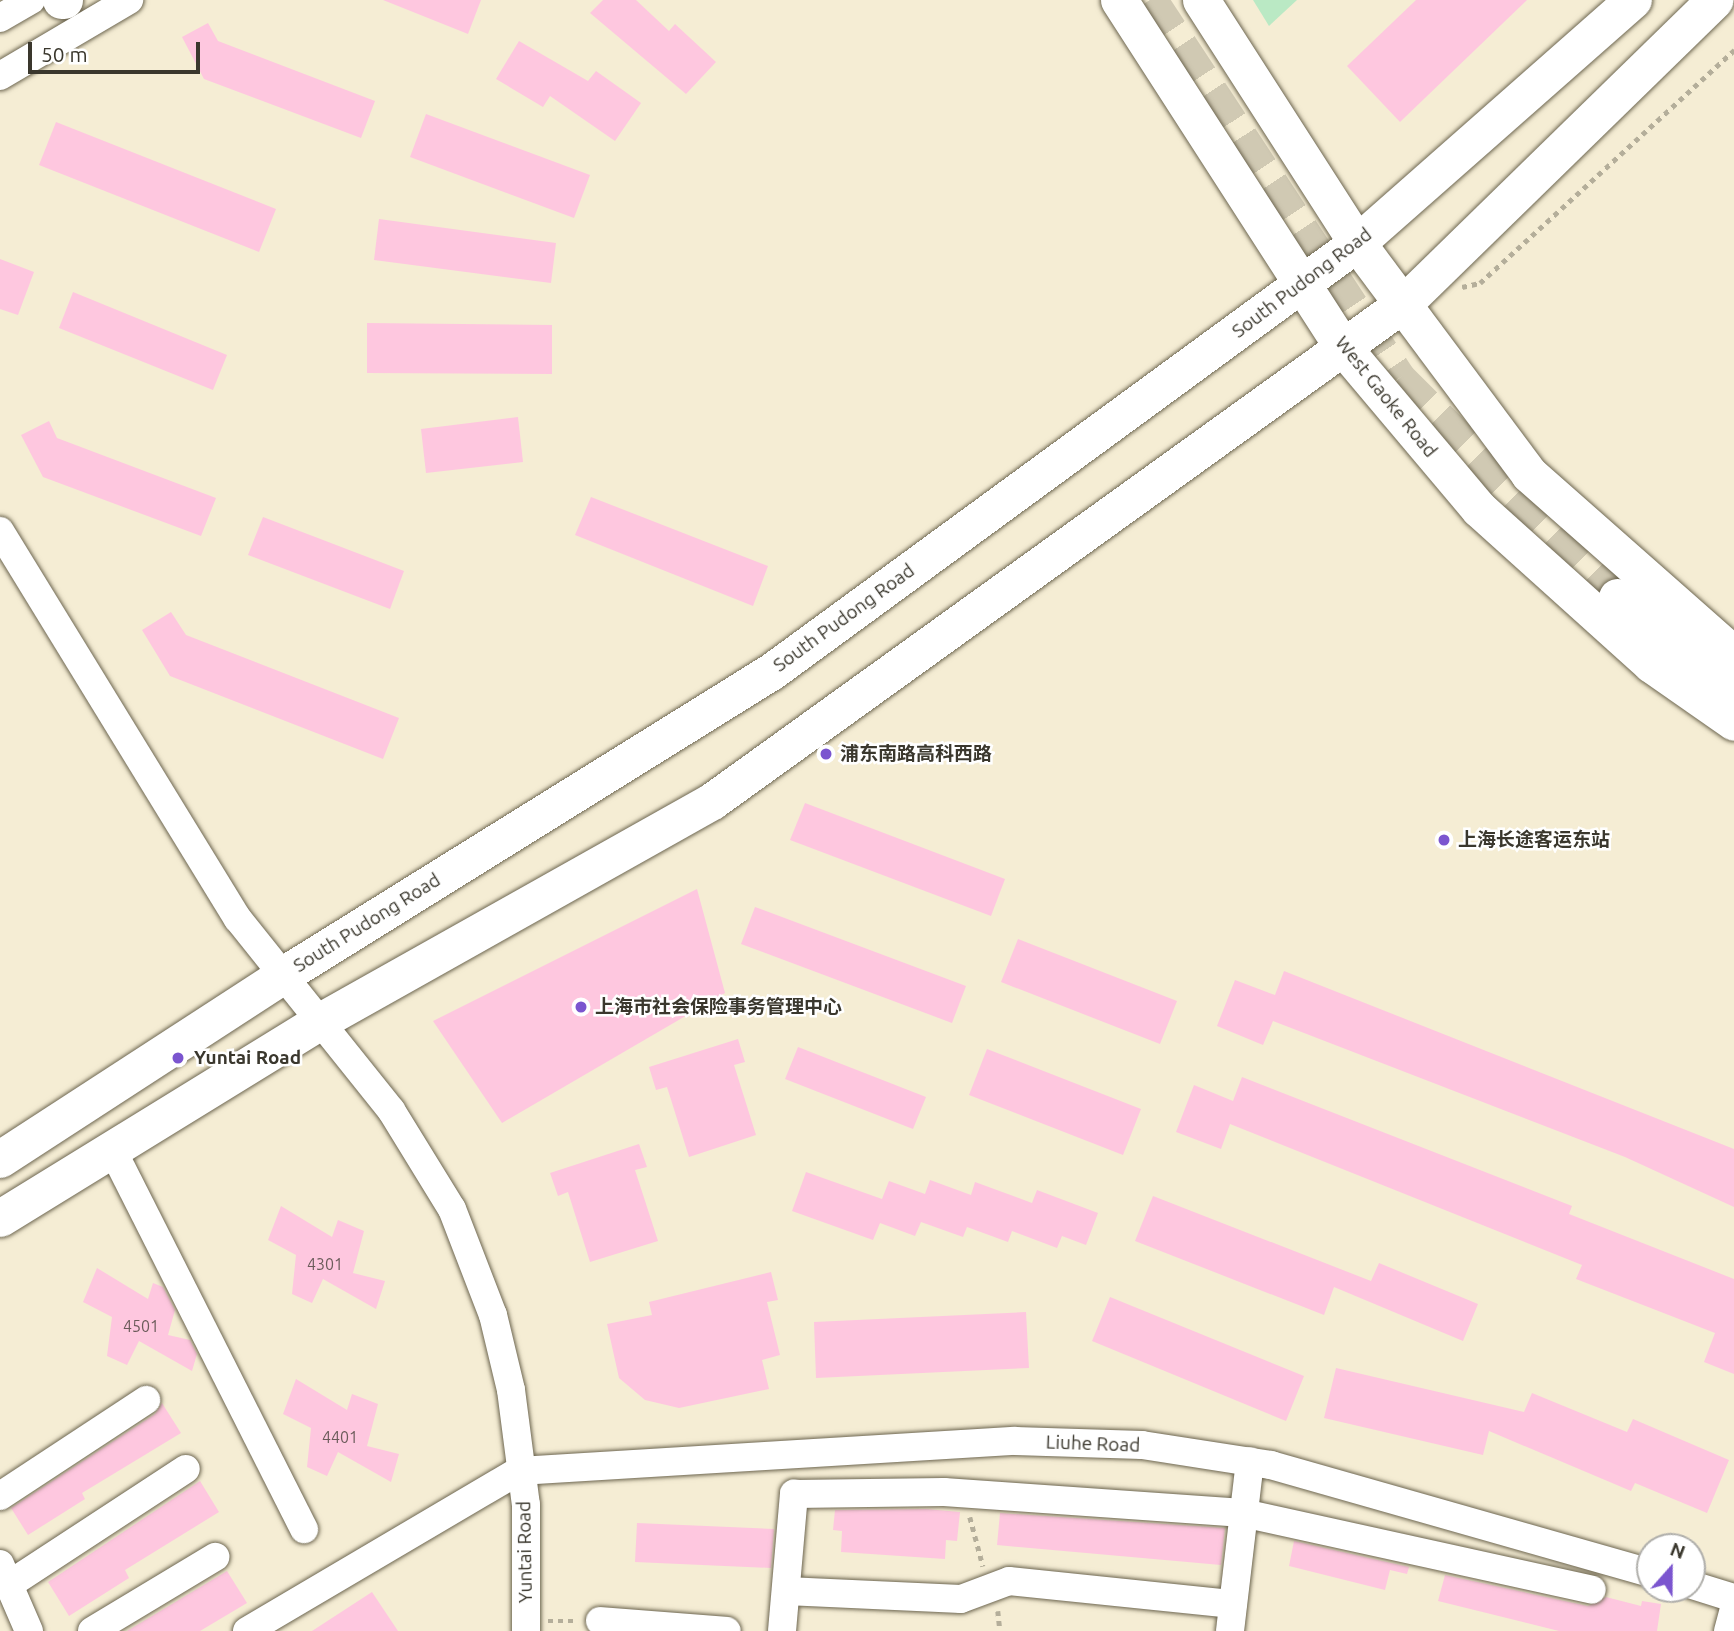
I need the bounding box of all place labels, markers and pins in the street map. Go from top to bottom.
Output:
place label: 浦东南路高科西路 [840,743,992,765]
marker: 浦东南路高科西路 [818,746,834,762]
place label: 上海长途客运东站 [1458,829,1610,851]
marker: 上海长途客运东站 [1436,832,1452,848]
place label: 上海市社会保险事务管理中心 [595,996,842,1018]
marker: 上海市社会保险事务管理中心 [573,999,589,1015]
place label: Yuntai Road [194,1047,301,1069]
marker: Yuntai Road [168,1048,188,1068]

